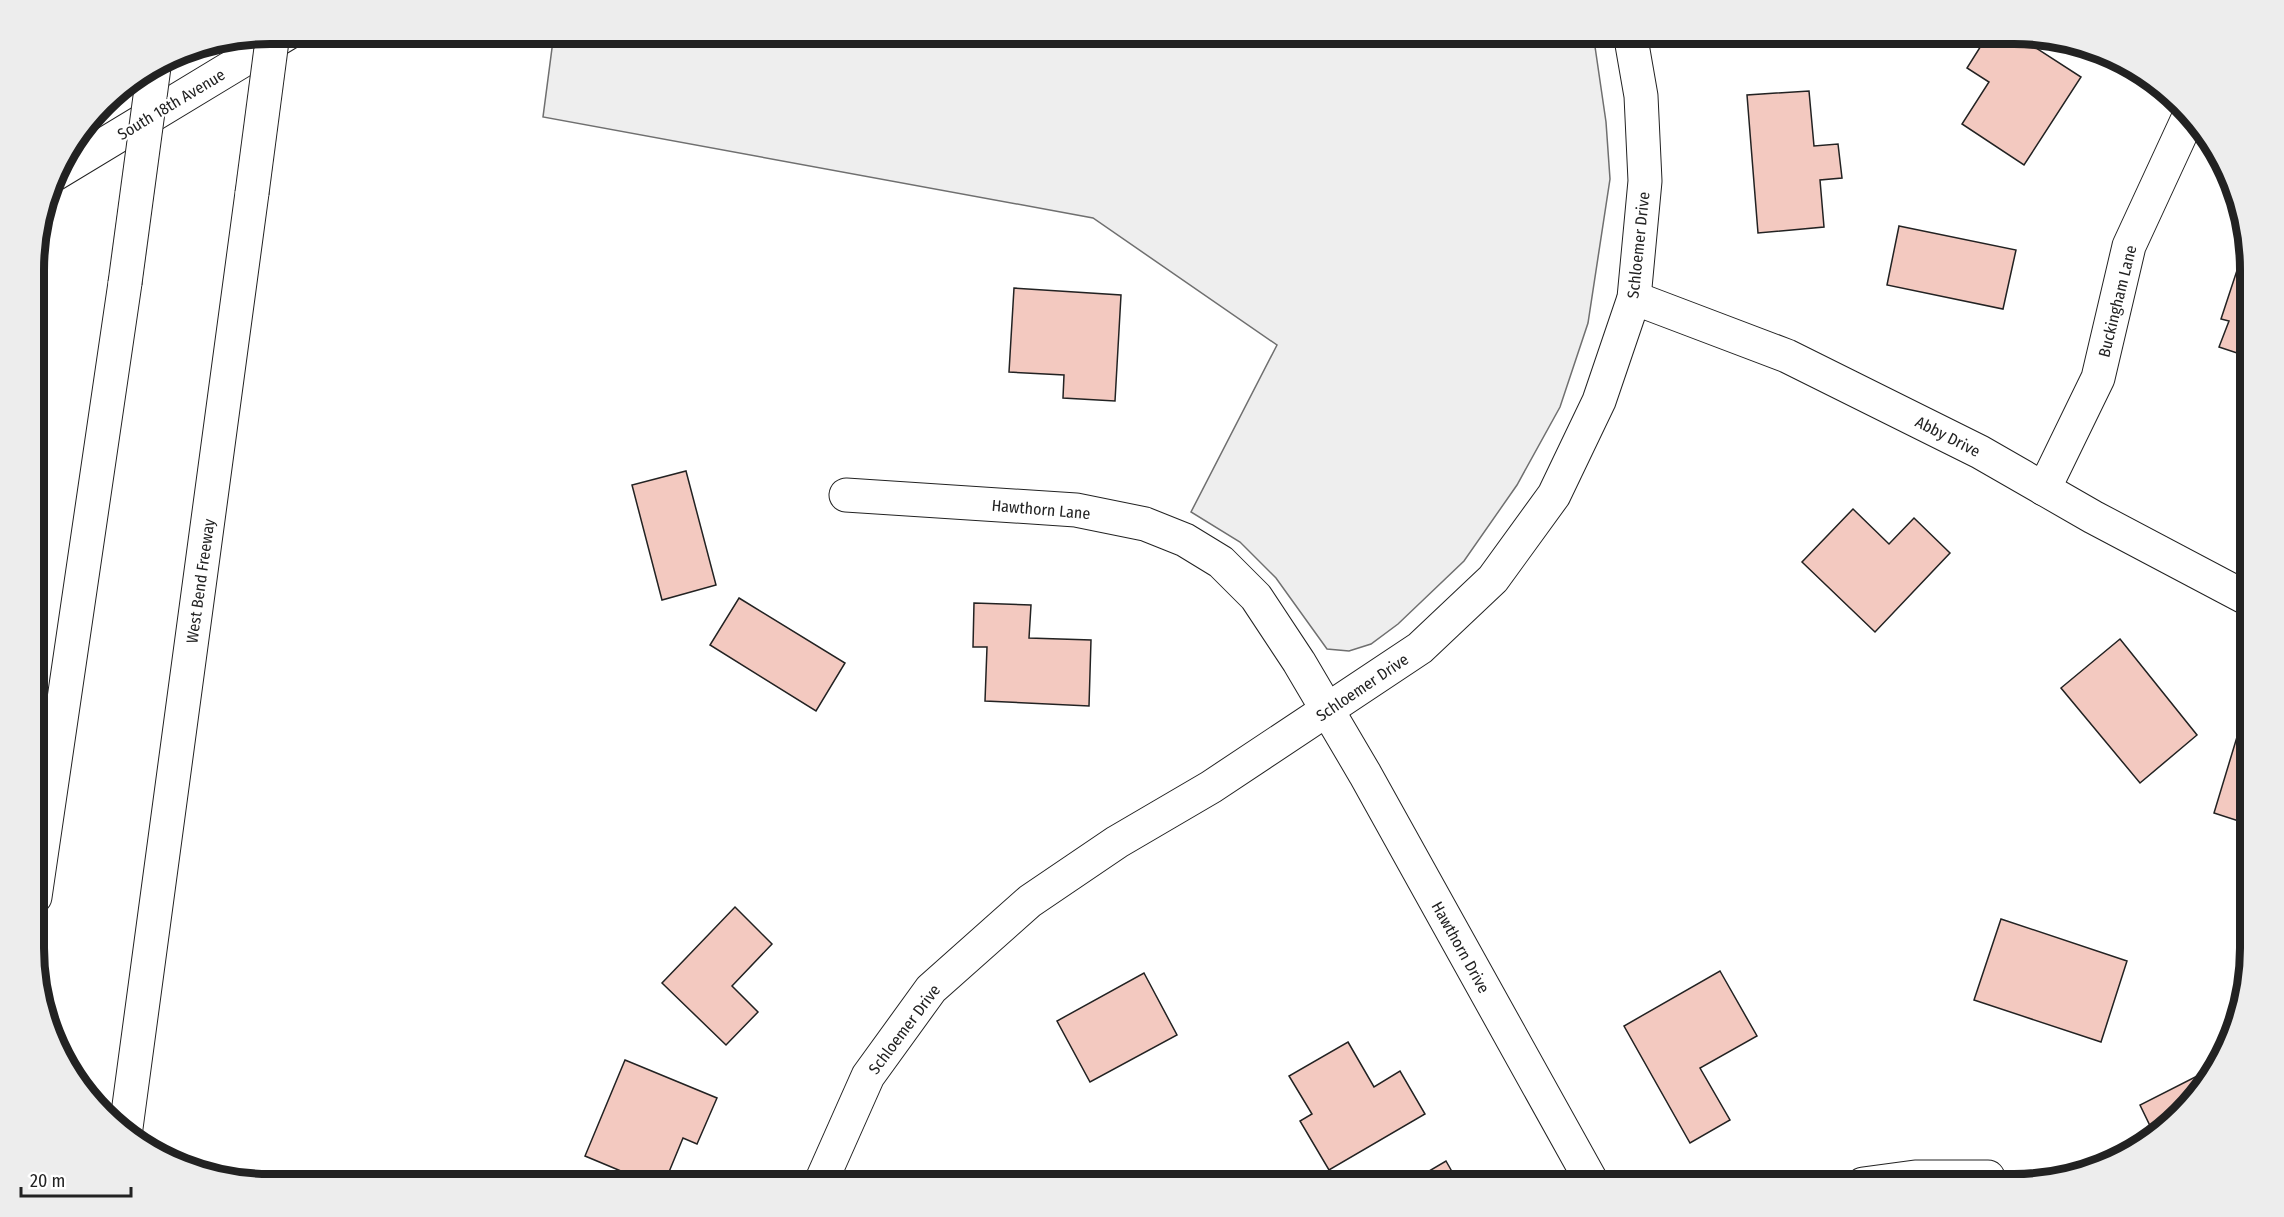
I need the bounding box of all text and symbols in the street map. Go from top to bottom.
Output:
street label: South 18th Avenue [114,65,228,144]
street label: Schloemer Drive [1623,191,1654,299]
street label: Buckingham Lane [2094,243,2141,359]
street label: Abby Drive [1912,412,1983,461]
street label: Hawthorn Lane [991,496,1091,523]
street label: West Bend Freeway [182,517,219,644]
street label: Schloemer Drive [1313,650,1412,725]
street label: Hawthorn Drive [1428,898,1494,996]
street label: Schloemer Drive [865,981,944,1078]
scale bar [21,1160,130,1198]
text: 20 m [30,1170,65,1192]

